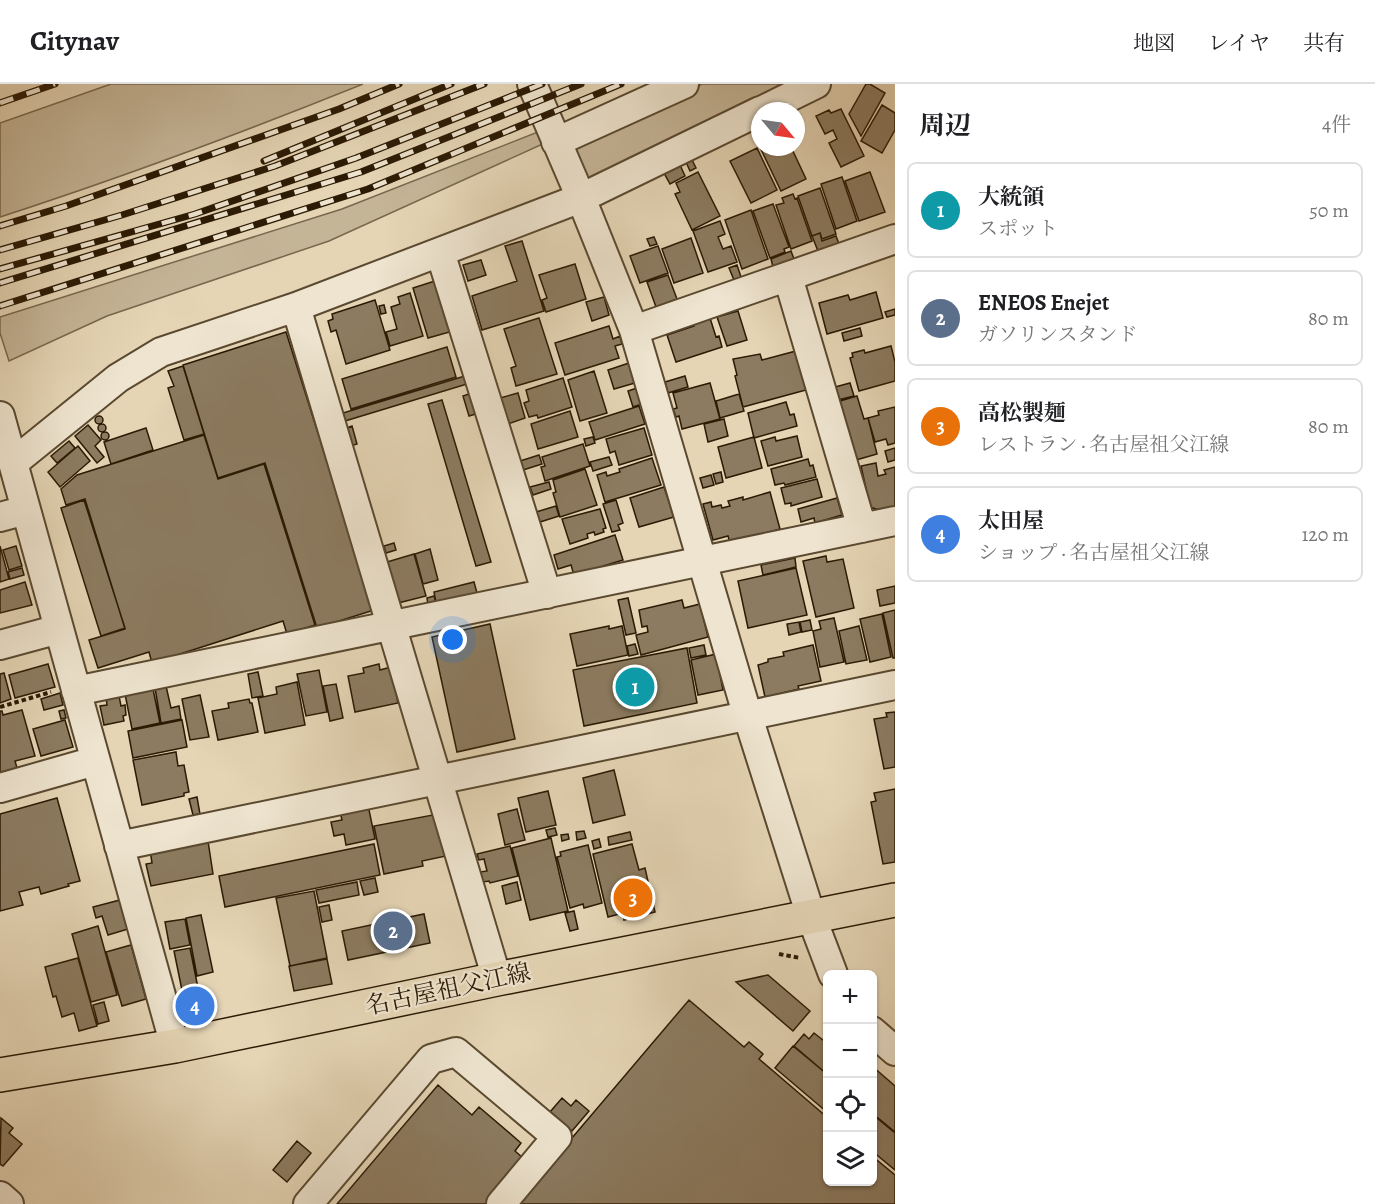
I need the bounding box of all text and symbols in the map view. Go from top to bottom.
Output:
text: Citynav [30,22,119,60]
text: 地図 [1133,29,1175,57]
text: レイヤ [1208,29,1270,57]
text: 共有 [1303,29,1345,57]
north arrow [751,102,805,156]
text: 周辺 [919,108,971,143]
text: 4件 [1322,111,1351,138]
text: 大統領 [978,182,1044,212]
text: 1 [937,197,944,224]
text: 50 m [1309,197,1349,224]
text: スポット [978,215,1058,242]
text: ENEOS Enejet [978,288,1109,318]
text: 2 [936,305,945,332]
text: 80 m [1308,305,1349,332]
text: ガソリンスタンド [978,321,1137,348]
text: 高松製麺 [978,398,1066,428]
text: 3 [936,413,945,440]
text: 80 m [1308,413,1349,440]
text: レストラン · 名古屋祖父江線 [978,431,1229,458]
text: 太田屋 [978,506,1044,536]
text: 4 [936,521,945,548]
text: 120 m [1301,521,1349,548]
text: ショップ · 名古屋祖父江線 [978,539,1209,566]
your location [438,625,467,654]
pin: 1 [616,664,654,710]
pin: 3 [614,876,652,920]
pin: 2 [374,908,412,954]
street label: 名古屋祖父江線 [363,956,533,1022]
map controls [823,970,877,1186]
button: + [823,970,877,1024]
pin: 4 [176,984,214,1028]
button: − [823,1024,877,1078]
button: locate [823,1078,877,1132]
button: layers [823,1132,877,1186]

